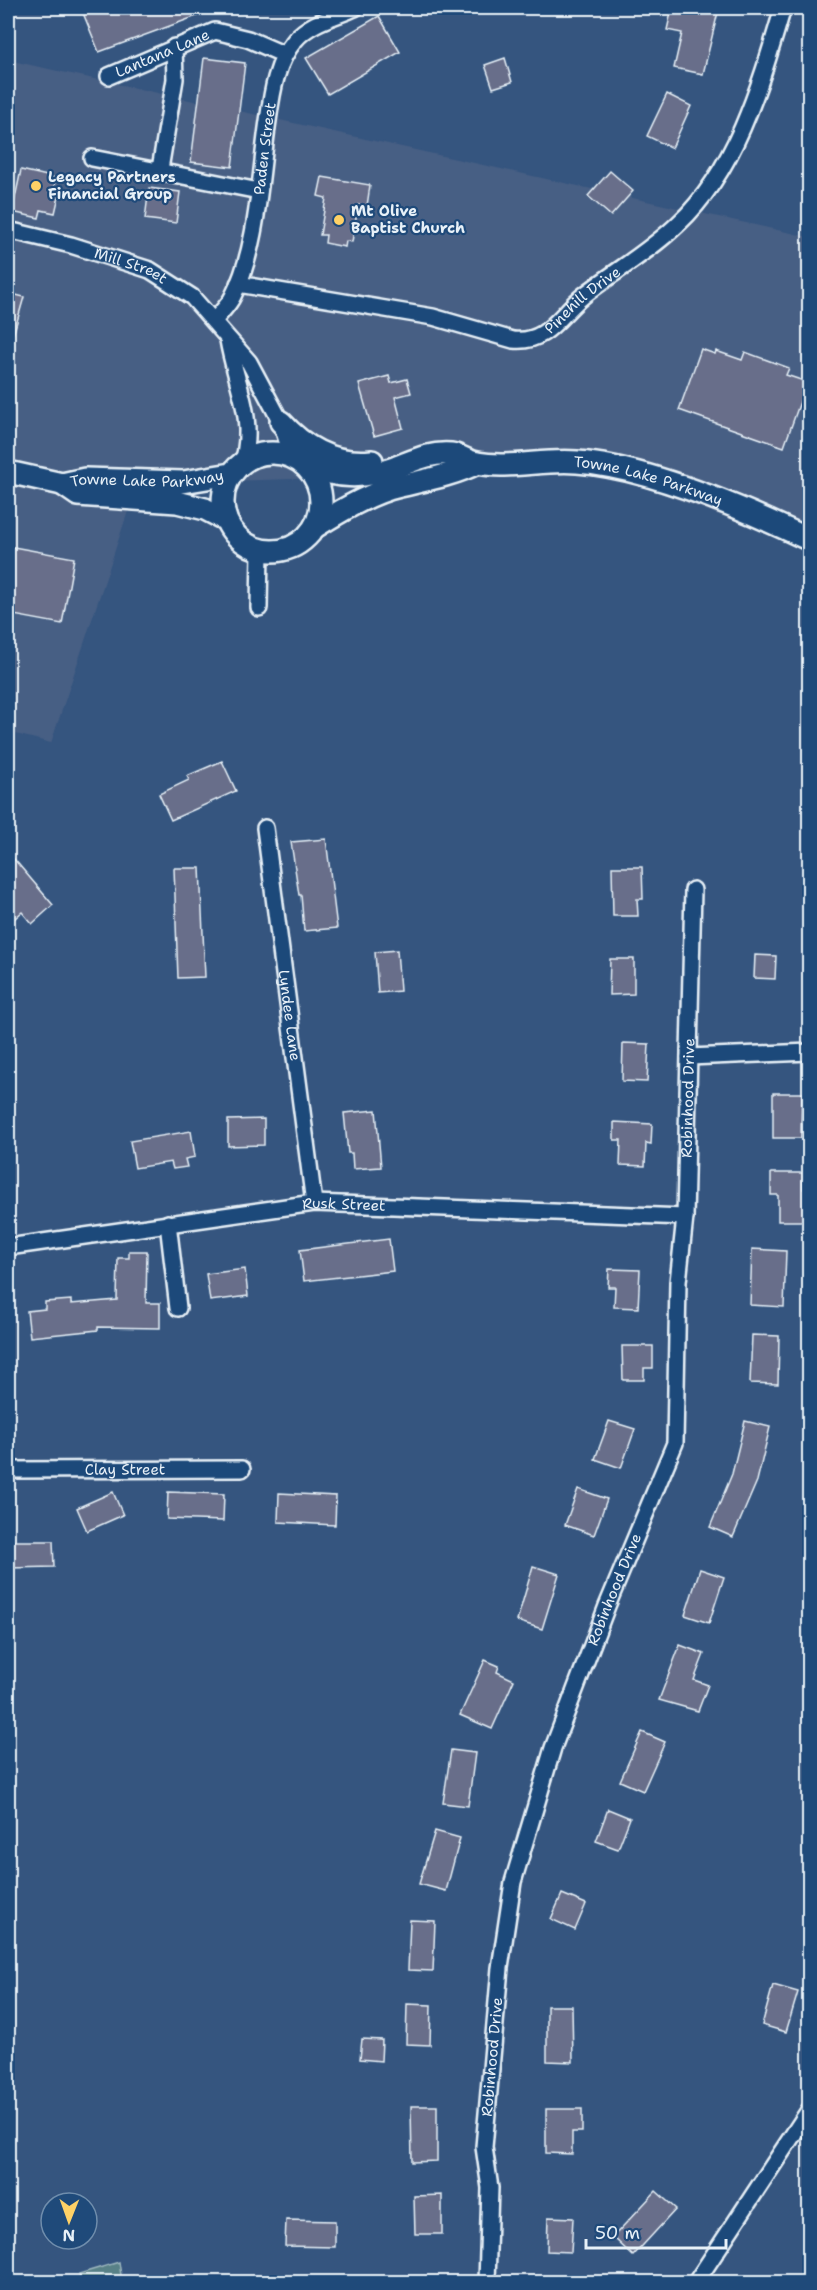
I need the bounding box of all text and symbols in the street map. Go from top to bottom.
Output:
street label: Lantana Lane [112,24,213,82]
street label: Paden Street [249,101,281,196]
place label: Legacy Partners Financial Group [48,167,176,204]
marker: Legacy Partners Financial Group [29,179,43,193]
place label: Mt Olive Baptist Church [351,201,465,238]
marker: Mt Olive Baptist Church [332,213,346,227]
street label: Mill Street [92,243,171,289]
street label: Pinehill Drive [540,262,624,339]
street label: Towne Lake Parkway [573,452,726,511]
street label: Towne Lake Parkway [68,465,225,492]
street label: Lyndee Lane [274,969,305,1062]
street label: Robinhood Drive [676,1038,699,1158]
street label: Rusk Street [301,1193,386,1216]
street label: Clay Street [85,1459,165,1480]
street label: Robinhood Drive [583,1530,646,1649]
street label: Robinhood Drive [477,1996,507,2117]
north arrow [39,2191,99,2251]
scale bar [586,2212,726,2250]
text: 50 m [595,2221,640,2245]
text: N [62,2225,75,2246]

